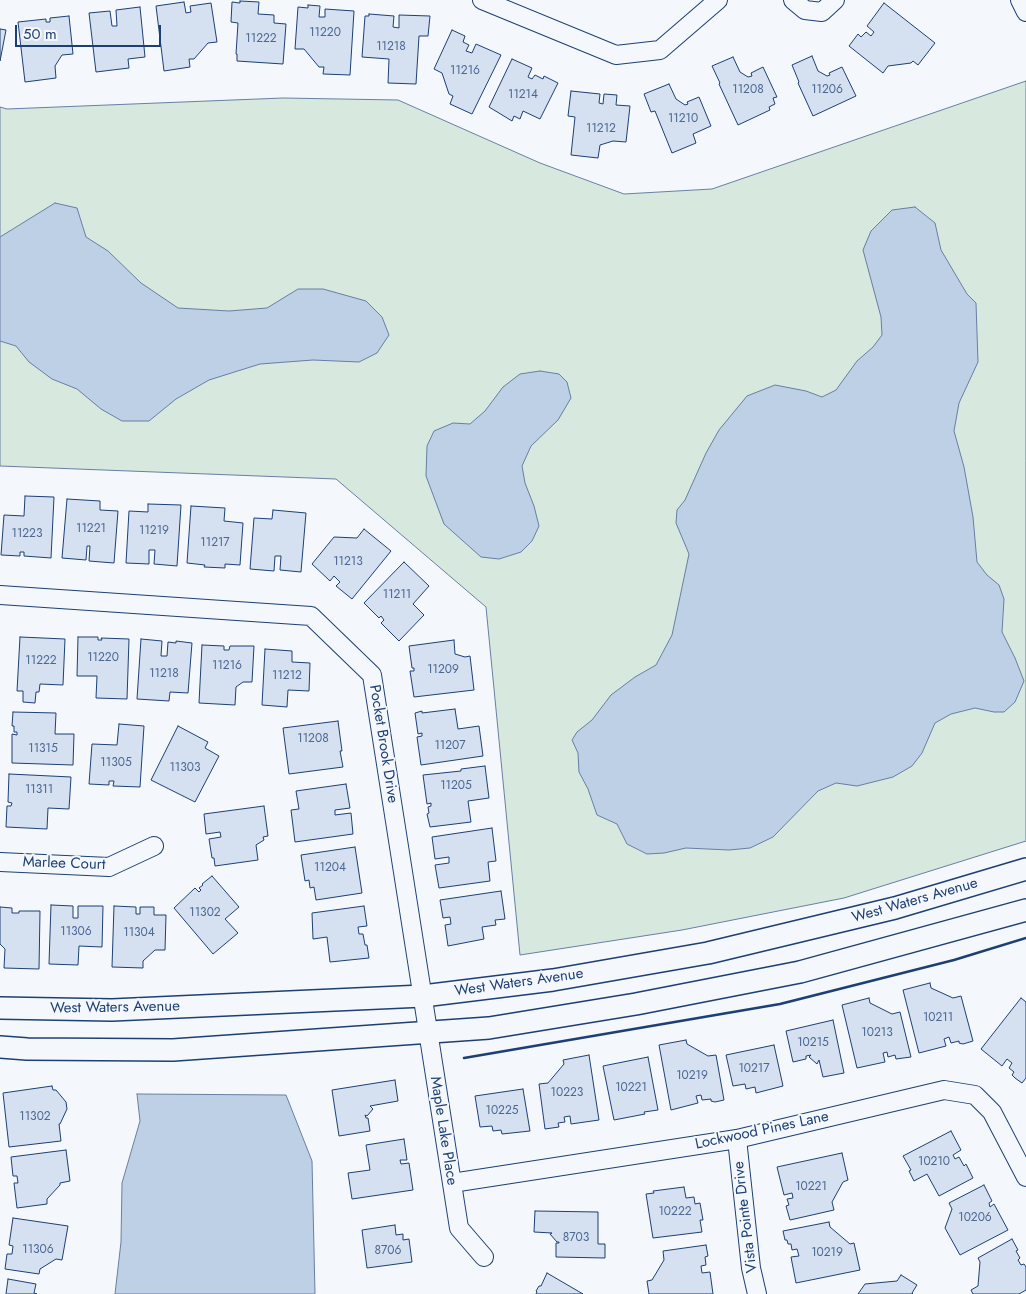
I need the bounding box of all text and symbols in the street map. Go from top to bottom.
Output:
scale bar [18,15,164,47]
text: 50 m [23,23,57,45]
house number: 11220 [309,26,341,40]
house number: 11222 [245,32,277,46]
house number: 11218 [376,40,406,54]
house number: 11216 [450,64,480,78]
house number: 11208 [732,83,764,97]
house number: 11206 [811,83,843,97]
house number: 11214 [508,88,538,102]
house number: 11210 [668,112,698,126]
house number: 11212 [586,122,616,136]
house number: 11221 [76,522,106,536]
house number: 11219 [139,524,169,538]
house number: 11223 [11,527,43,541]
house number: 11217 [200,536,230,550]
house number: 11213 [333,555,363,569]
house number: 11211 [383,588,411,602]
house number: 11220 [87,651,119,665]
house number: 11222 [25,654,57,668]
house number: 11216 [212,659,242,673]
house number: 11209 [427,663,459,677]
house number: 11218 [149,667,179,681]
house number: 11212 [272,669,302,683]
street label: Pocket Brook Drive [365,684,401,804]
house number: 11208 [297,732,329,746]
house number: 11207 [434,739,466,753]
house number: 11315 [28,742,58,756]
house number: 11305 [100,756,132,770]
house number: 11303 [169,761,201,775]
house number: 11205 [440,779,472,793]
house number: 11311 [25,783,53,797]
street label: Marlee Court [22,854,106,874]
house number: 11204 [314,861,346,875]
street label: West Waters Avenue [850,874,980,928]
house number: 11302 [189,906,221,920]
house number: 11306 [60,925,92,939]
house number: 11304 [123,926,155,940]
street label: West Waters Avenue [453,965,585,1001]
street label: West Waters Avenue [50,998,180,1018]
house number: 10211 [923,1011,953,1025]
house number: 10213 [861,1026,893,1040]
house number: 10215 [797,1036,829,1050]
house number: 10217 [738,1062,770,1076]
house number: 10219 [676,1069,708,1083]
street label: Maple Lake Place [426,1075,460,1187]
house number: 10221 [615,1081,647,1095]
house number: 10223 [551,1086,583,1100]
house number: 10225 [485,1104,519,1118]
street label: Lockwood Pines Lane [694,1108,830,1154]
house number: 11302 [19,1110,51,1124]
house number: 10210 [918,1155,950,1169]
street label: Vista Pointe Drive [730,1160,762,1274]
house number: 10221 [795,1180,827,1194]
house number: 10222 [658,1205,692,1219]
house number: 10206 [958,1211,992,1225]
house number: 8703 [563,1231,589,1245]
house number: 11306 [22,1243,54,1257]
house number: 8706 [375,1244,401,1258]
house number: 10219 [811,1246,843,1260]

